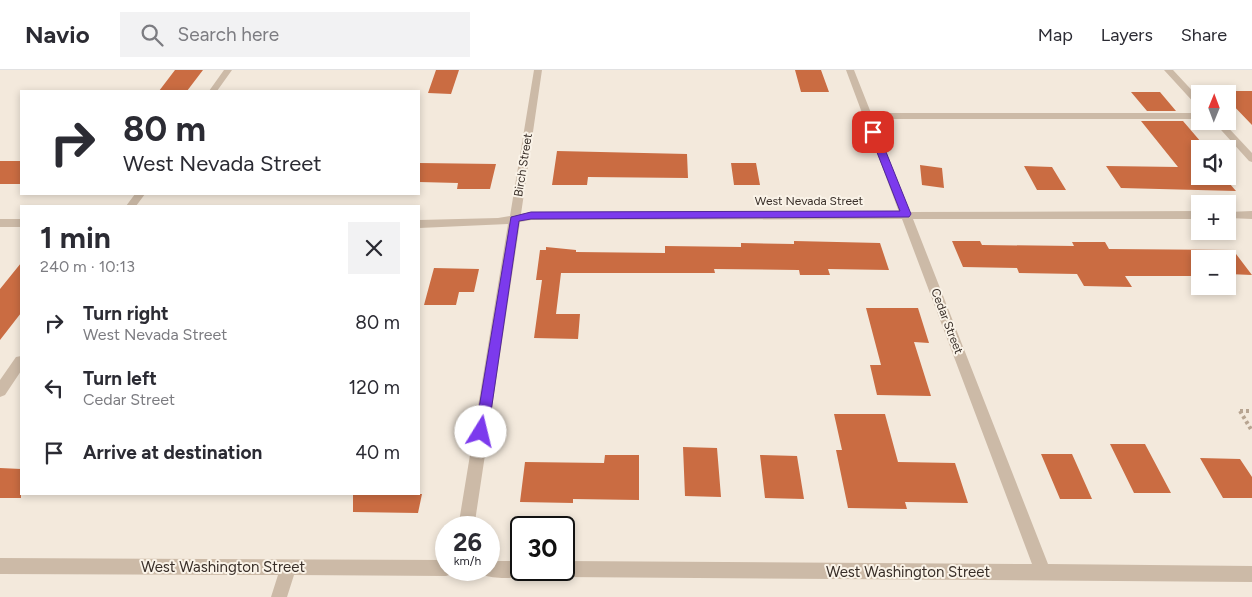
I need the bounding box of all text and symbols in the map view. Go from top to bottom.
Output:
search box [120,12,470,57]
text: Navio [25,20,90,49]
icon: search [138,21,166,49]
text: Search here [178,23,279,46]
text: Map [1038,24,1073,46]
text: Layers [1101,24,1153,46]
text: Share [1181,24,1227,46]
north arrow [1191,85,1236,130]
map controls [1191,85,1236,295]
text: 80 m [123,108,206,150]
icon: right [40,110,105,175]
pin [852,111,894,153]
icon: arrive [859,118,887,146]
street label: Birch Street [511,132,535,198]
button: sound [1191,140,1236,185]
text: West Nevada Street [123,150,322,177]
street label: West Nevada Street [755,194,864,208]
button: + [1191,195,1236,240]
text: 1 min [40,219,111,256]
button: close [348,222,400,274]
button: − [1191,250,1236,295]
text: 240 m · 10:13 [40,257,135,276]
street label: Cedar Street [928,286,966,356]
text: Turn right [83,302,169,325]
icon: right [40,309,68,337]
text: 80 m [355,311,400,334]
text: West Nevada Street [83,325,227,344]
text: Turn left [83,367,157,390]
icon: left [40,374,68,402]
text: 120 m [348,376,400,399]
text: Cedar Street [83,390,175,409]
position arrow [454,405,506,457]
icon: arrive [40,439,68,467]
text: Arrive at destination [83,441,262,464]
text: 40 m [355,441,400,464]
speed limit sign: 30 [510,516,575,581]
text: 26 [453,527,482,557]
text: km/h [454,554,481,568]
street label: West Washington Street [141,558,305,576]
street label: West Washington Street [826,563,990,581]

